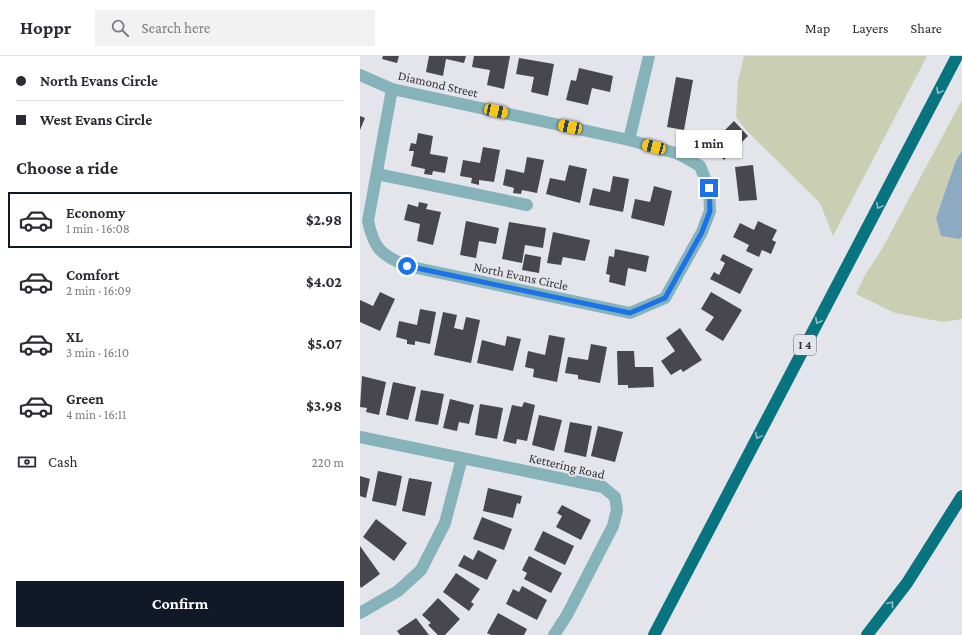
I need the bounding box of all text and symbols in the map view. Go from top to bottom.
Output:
search box [95,10,375,46]
text: Hoppr [20,17,71,38]
icon: search [109,17,131,39]
text: Search here [141,20,210,36]
text: Map [805,20,830,36]
text: Layers [852,20,889,36]
text: Share [911,20,942,36]
street label: Diamond Street [397,68,480,101]
text: North Evans Circle [40,73,158,89]
one-way arrow [936,86,944,94]
car [483,103,509,119]
text: West Evans Circle [40,112,152,128]
car [557,119,583,135]
callout: 1 min [676,130,742,158]
text: 1 min [694,136,724,151]
car [641,138,667,156]
text: Choose a ride [16,158,118,178]
route end [700,179,718,197]
one-way arrow [876,201,883,209]
icon: car [18,202,54,238]
text: Economy [66,205,125,221]
text: $2.98 [306,212,342,228]
text: 1 min · 16:08 [66,221,130,236]
route start [398,257,416,275]
street label: North Evans Circle [472,259,570,293]
icon: car [18,264,54,300]
text: Comfort [66,267,120,283]
text: $4.02 [306,274,342,290]
text: 2 min · 16:09 [66,283,131,298]
one-way arrow [815,316,823,324]
icon: car [18,326,54,362]
text: XL [66,329,83,345]
road number: I 4 [794,335,816,355]
text: $5.07 [307,336,342,352]
text: 3 min · 16:10 [66,345,129,360]
icon: car [18,388,54,424]
text: Green [66,391,104,407]
text: $3.98 [306,398,342,414]
text: 4 min · 16:11 [66,407,126,422]
one-way arrow [755,431,762,439]
street label: Kettering Road [528,450,607,482]
icon: cash [16,451,38,473]
text: Cash [48,454,78,470]
text: 220 m [311,455,344,470]
button: Confirm [16,581,344,627]
one-way arrow [886,601,894,608]

